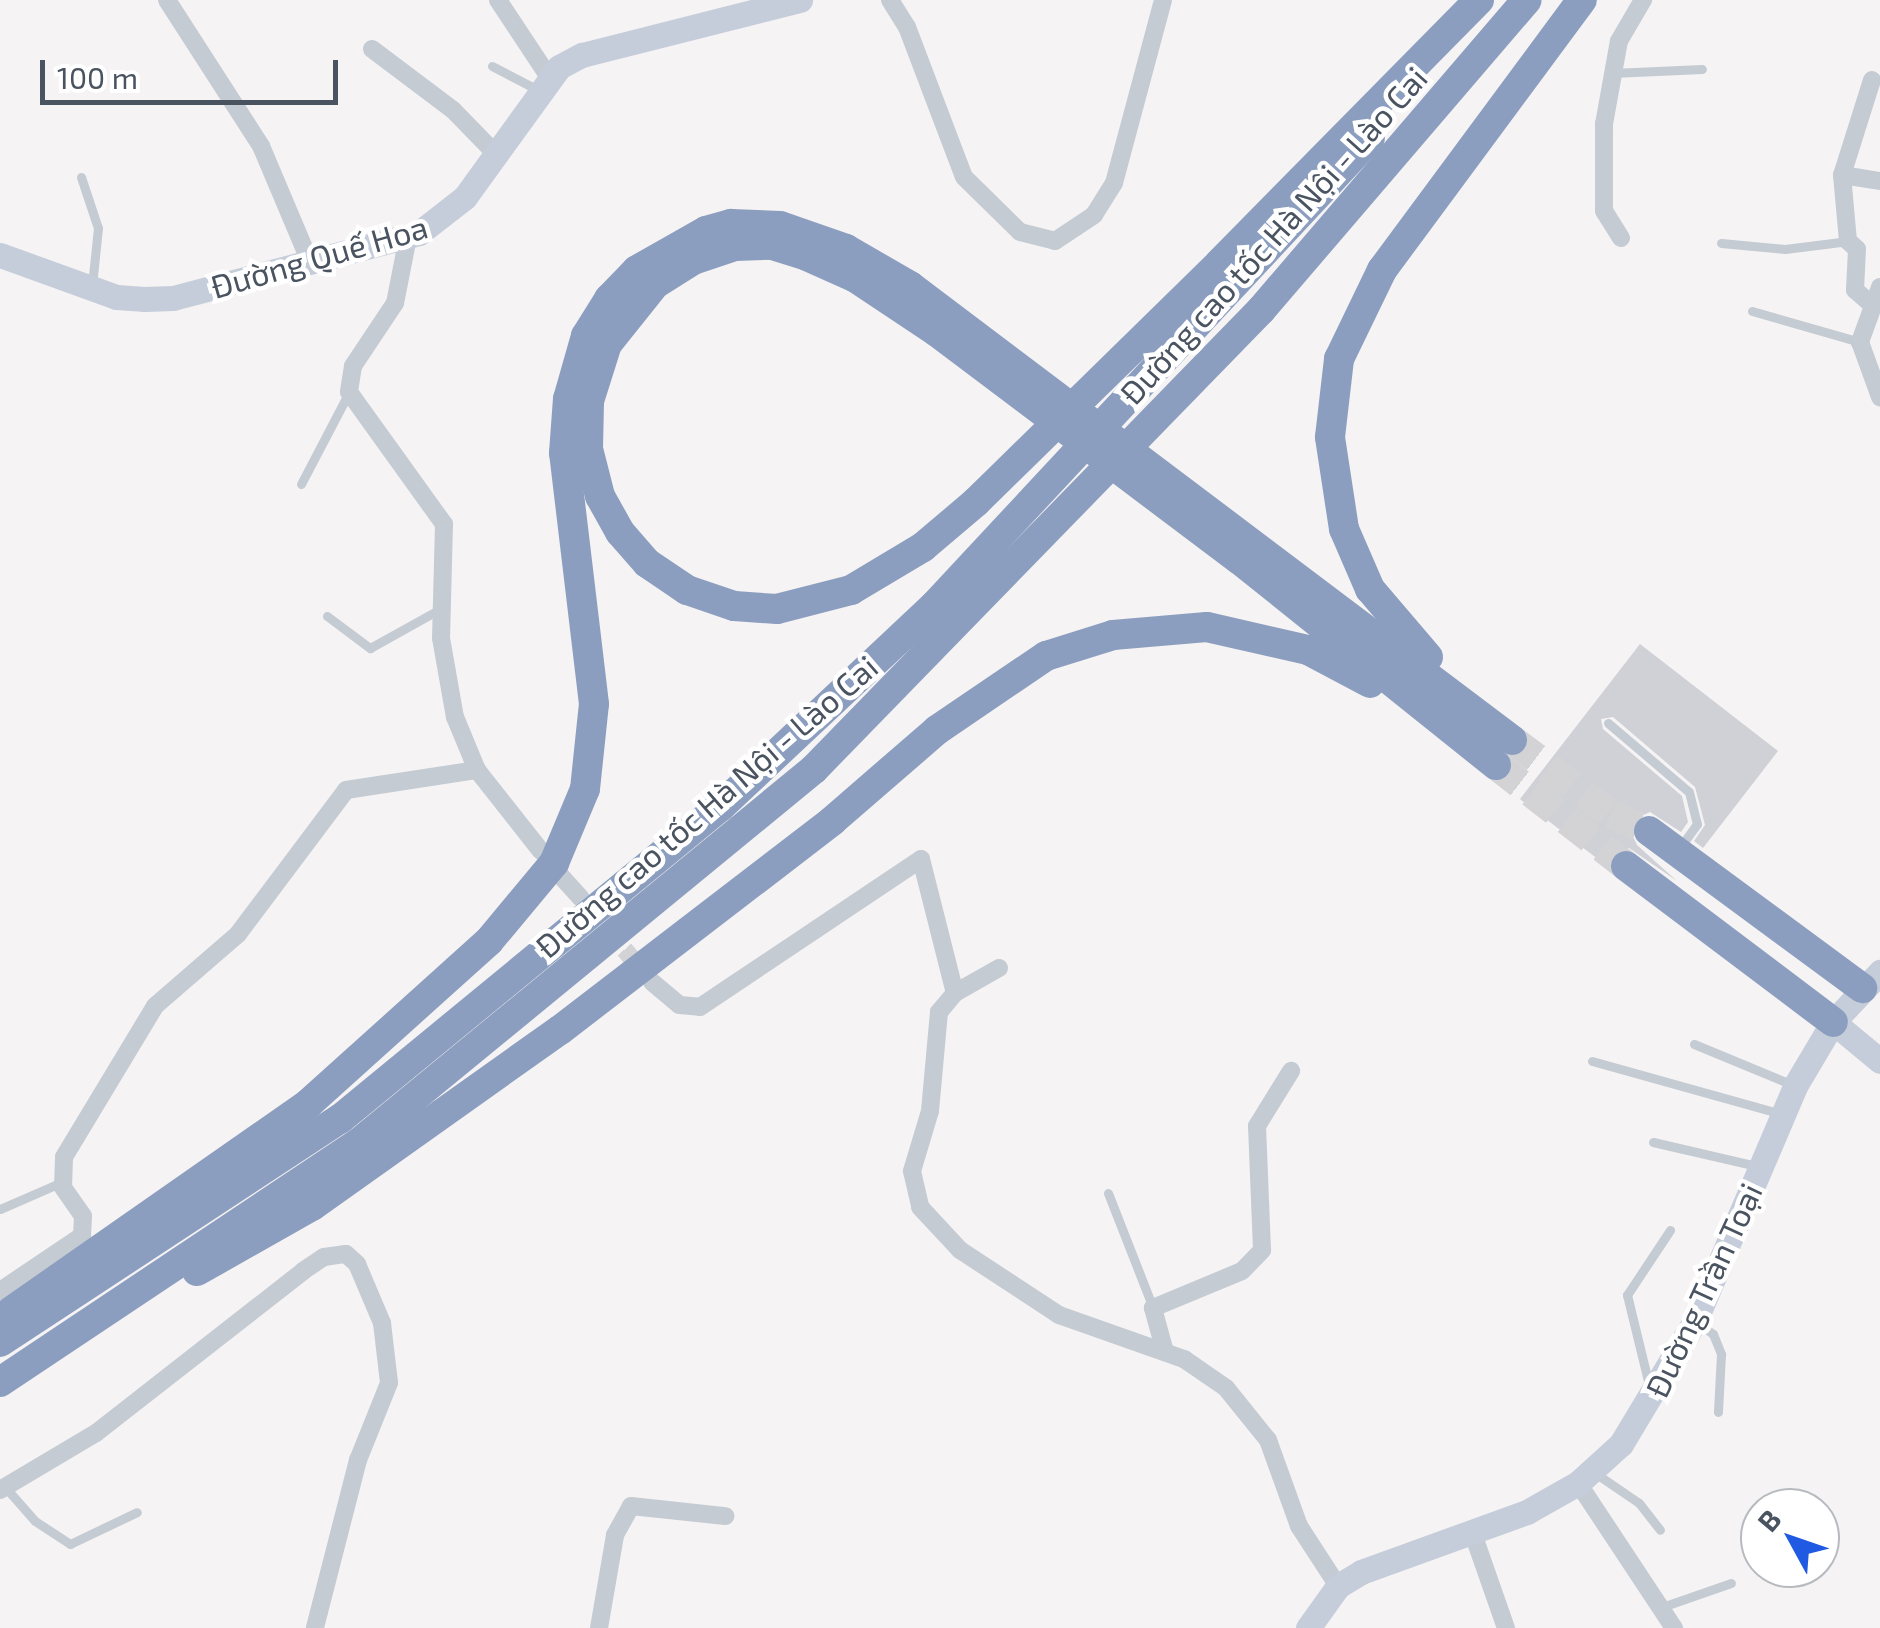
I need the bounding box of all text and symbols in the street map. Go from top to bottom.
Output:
scale bar [45,40,342,102]
street label: Đường cao tốc Hà Nội - Lào Cai [1111,58,1435,412]
text: 100 m [57,59,138,95]
street label: Đường Quế Hoa [206,207,432,305]
street label: Đường cao tốc Hà Nội - Lào Cai [527,647,885,965]
street label: Đường Trần Toại [1636,1176,1770,1404]
north arrow [1740,1488,1840,1588]
text: B [1750,1502,1787,1538]

